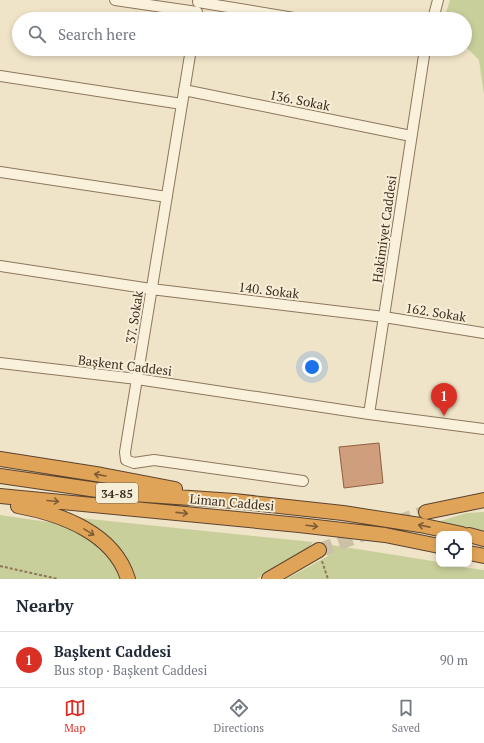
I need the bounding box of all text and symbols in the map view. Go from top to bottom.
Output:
search box [12,12,472,56]
icon: search [26,23,48,45]
text: Search here [58,24,136,44]
street label: 136. Sokak [268,85,332,115]
street label: Hakimiyet Caddesi [368,174,400,284]
street label: 140. Sokak [238,277,301,303]
street label: 37. Sokak [121,289,147,345]
street label: 162. Sokak [404,298,468,326]
street label: Başkent Caddesi [77,350,173,380]
your location [302,357,322,377]
pin: 1 [431,383,457,416]
one-way arrow [94,470,107,478]
road number: 34-85 [96,483,138,503]
street label: Liman Caddesi [189,489,275,515]
one-way arrow [46,498,59,505]
one-way arrow [175,510,188,517]
one-way arrow [305,522,318,530]
one-way arrow [418,522,431,530]
one-way arrow [83,529,95,537]
map controls [436,531,472,567]
button: locate [436,531,472,567]
text: Nearby [16,594,74,617]
text: Başkent Caddesi [54,641,171,661]
text: 1 [25,651,33,669]
text: 90 m [440,651,468,669]
text: Bus stop · Başkent Caddesi [54,661,207,679]
tab: Map [64,697,86,735]
tab: Directions [213,697,264,735]
tab: Saved [392,697,420,735]

